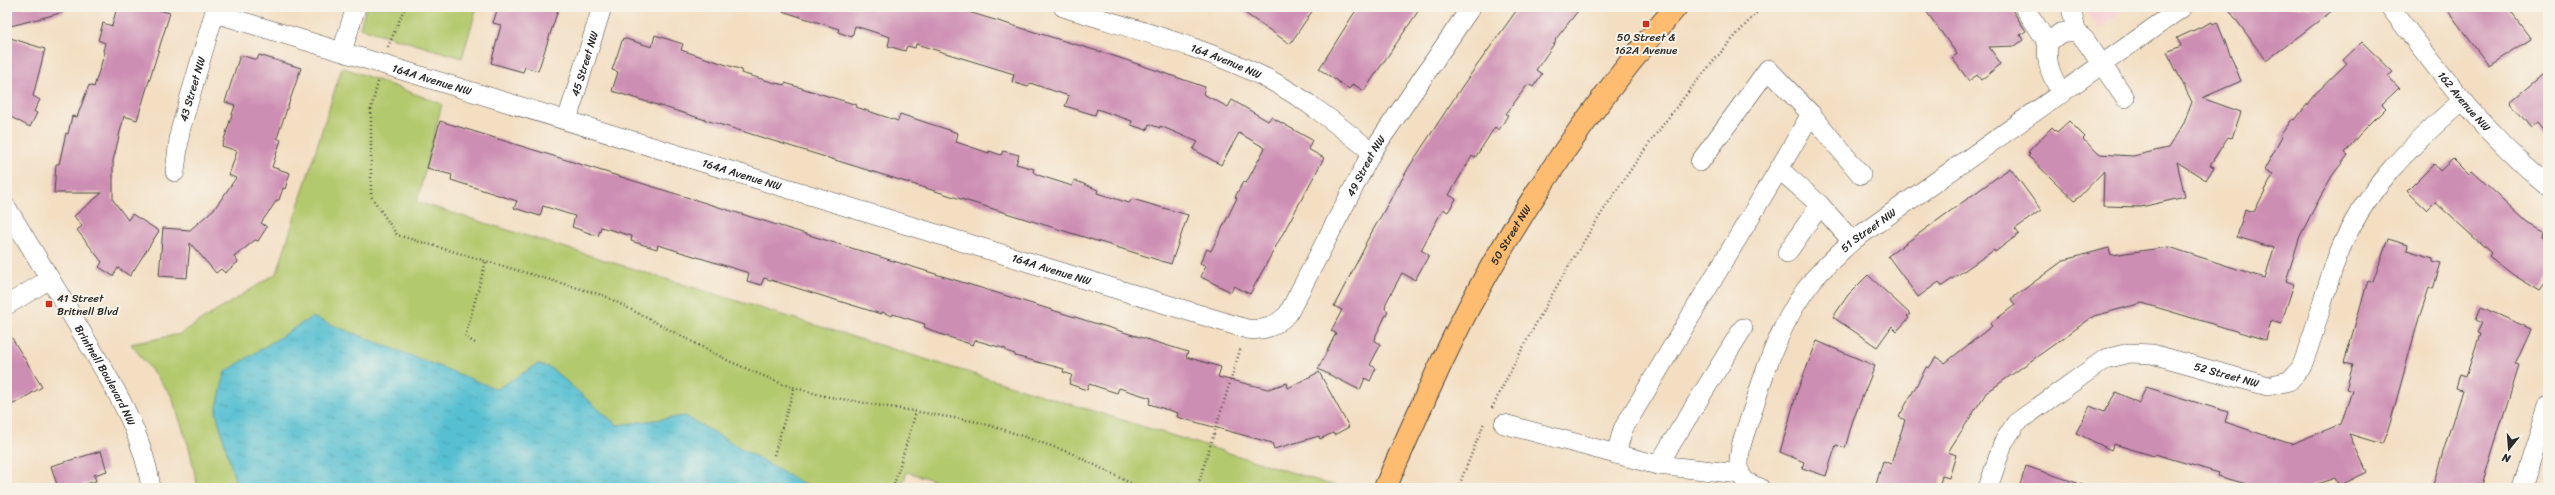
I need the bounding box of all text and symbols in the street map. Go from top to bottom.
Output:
marker: 50 Street & 162A Avenue [1641,19,1651,29]
street label: 45 Street NW [565,28,604,99]
place label: 50 Street & 162A Avenue [1615,28,1678,60]
street label: 164 Avenue NW [1188,38,1265,84]
street label: 43 Street NW [174,54,211,124]
street label: 164A Avenue NW [390,58,474,101]
street label: 162 Avenue NW [2433,67,2496,136]
street label: 49 Street NW [1341,131,1391,200]
street label: 164A Avenue NW [700,153,784,196]
street label: 50 Street NW [1485,200,1536,268]
street label: 51 Street NW [1836,203,1901,257]
street label: 164A Avenue NW [1010,248,1094,290]
place label: 41 Street Britnell Blvd [57,289,119,321]
marker: 41 Street Britnell Blvd [44,299,54,309]
street label: Brintnell Boulevard NW [70,321,141,429]
street label: 52 Street NW [2192,356,2262,393]
north arrow [2489,429,2529,469]
text: N [2499,448,2514,469]

